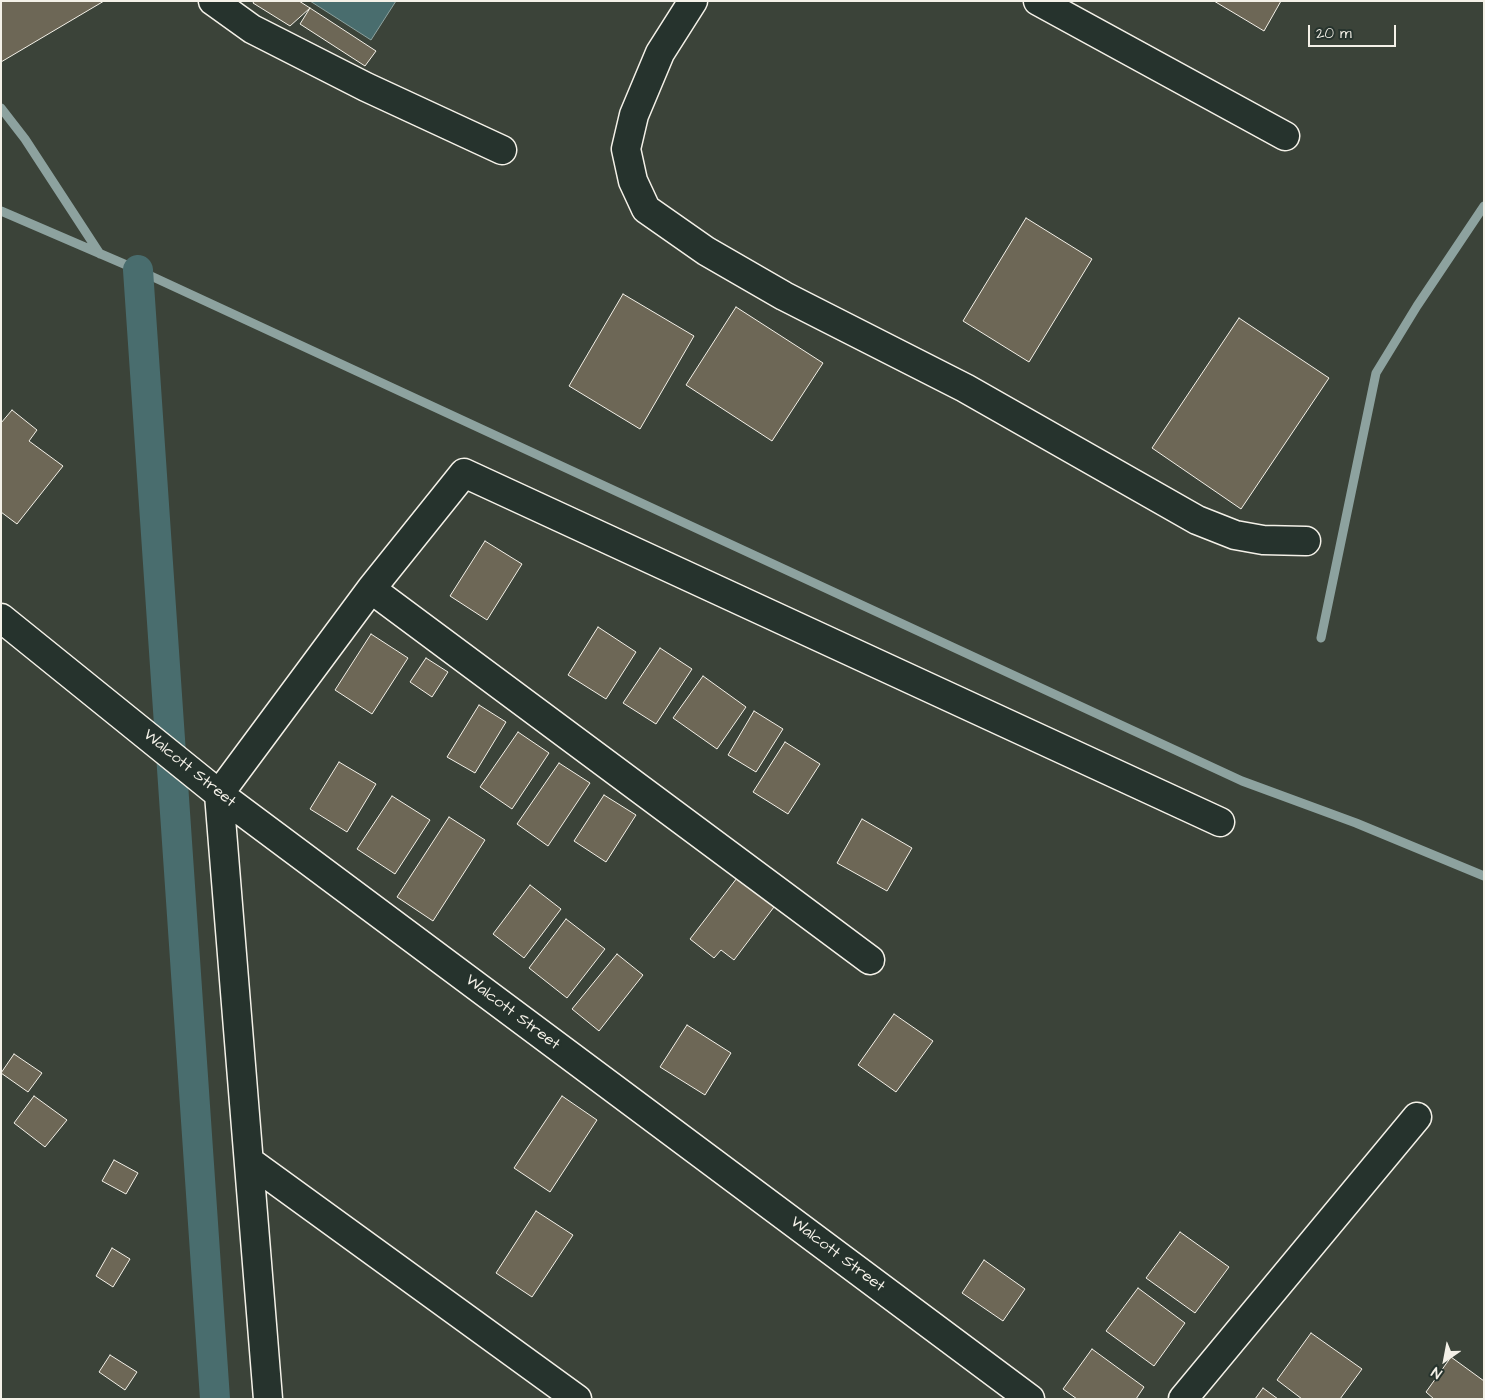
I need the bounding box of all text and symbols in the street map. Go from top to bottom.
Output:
scale bar [1310,15,1398,47]
text: 20 m [1316,23,1352,44]
street label: Walcott Street [139,726,239,812]
street label: Walcott Street [461,971,563,1055]
street label: Walcott Street [786,1213,888,1297]
north arrow [1420,1335,1470,1385]
text: N [1428,1362,1446,1383]

